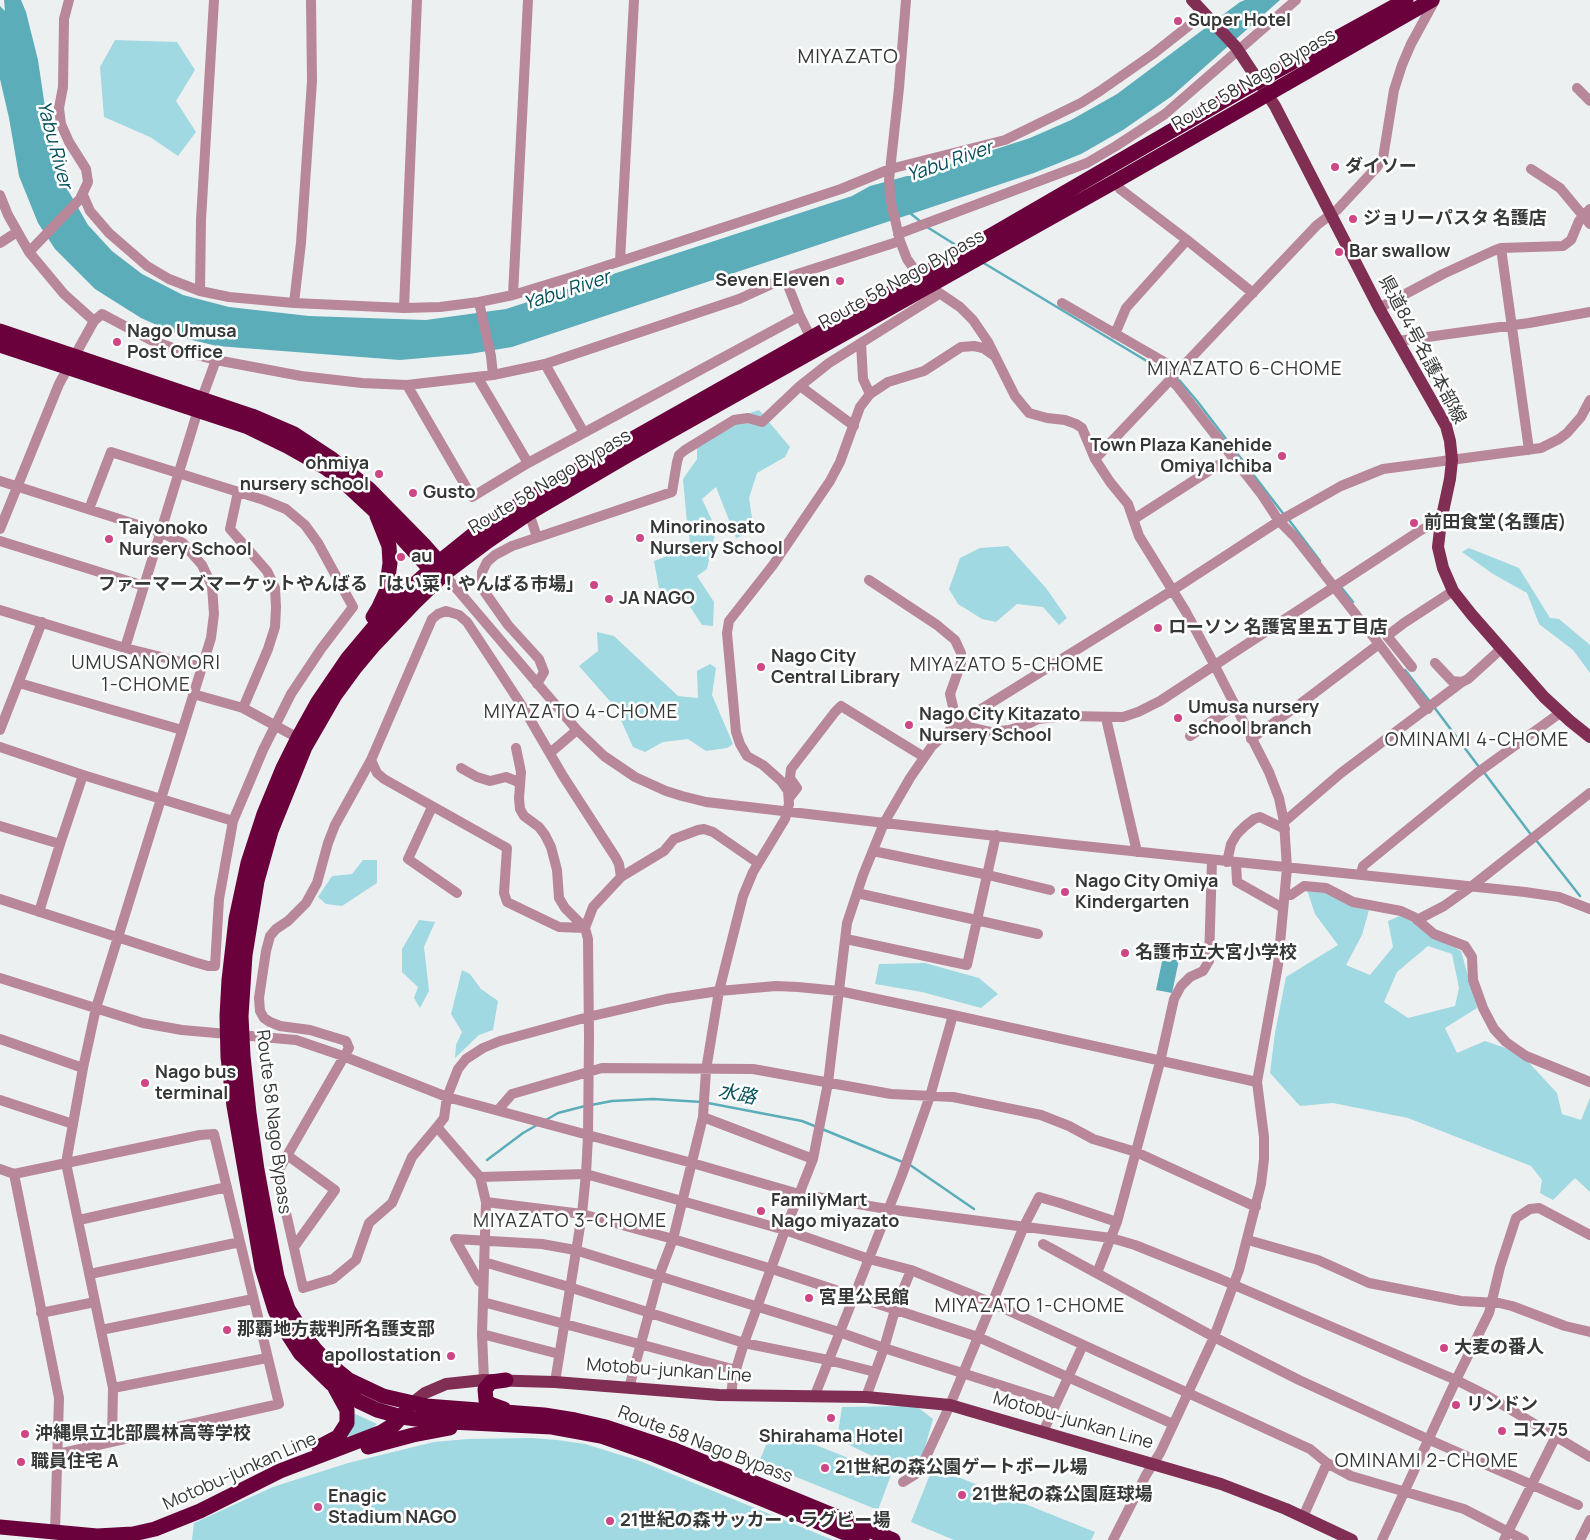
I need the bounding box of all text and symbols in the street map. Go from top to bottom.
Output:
place label: Super Hotel [1188,10,1291,32]
marker: Super Hotel [1172,15,1184,27]
street label: Route 58 Nago Bypass [1168,24,1340,136]
district label: MIYAZATO [796,45,900,69]
water label: Yabu River [31,99,77,191]
water label: Yabu River [904,137,996,187]
place label: ダイソー [1345,156,1417,178]
marker: ダイソー [1329,161,1341,173]
place label: ジョリーパスタ 名護店 [1363,208,1547,230]
marker: ジョリーパスタ 名護店 [1347,213,1359,225]
street label: Route 58 Nago Bypass [816,226,988,334]
place label: Bar swallow [1349,241,1450,263]
marker: Bar swallow [1333,246,1345,258]
water label: Yabu River [521,266,613,316]
place label: Seven Eleven [715,270,830,292]
street label: 県道84号名護本部線 [1374,272,1470,428]
marker: Seven Eleven [834,275,846,287]
place label: Nago Umusa Post Office [127,321,237,364]
marker: Nago Umusa Post Office [111,336,123,348]
district label: MIYAZATO 6-CHOME [1145,359,1345,381]
street label: Route 58 Nago Bypass [465,425,635,539]
place label: Town Plaza Kanehide Omiya Ichiba [1090,435,1272,478]
marker: Town Plaza Kanehide Omiya Ichiba [1276,450,1288,462]
place label: ohmiya nursery school [240,453,369,496]
marker: ohmiya nursery school [373,468,385,480]
place label: Gusto [423,482,476,504]
marker: Gusto [407,487,419,499]
place label: 前田食堂(名護店) [1424,512,1566,534]
place label: Minorinosato Nursery School [650,517,783,560]
marker: 前田食堂(名護店) [1408,517,1420,529]
place label: Taiyonoko Nursery School [119,518,252,560]
marker: Minorinosato Nursery School [634,532,646,544]
marker: Taiyonoko Nursery School [103,533,115,545]
place label: au [411,546,433,568]
marker: au [395,551,407,563]
place label: ファーマーズマーケットやんばる「はい菜！やんばる市場」 [98,574,584,596]
marker: ファーマーズマーケットやんばる「はい菜！やんばる市場」 [588,579,600,591]
place label: JA NAGO [619,588,695,610]
marker: JA NAGO [603,593,615,605]
place label: ローソン 名護宮里五丁目店 [1168,617,1388,639]
marker: ローソン 名護宮里五丁目店 [1152,622,1164,634]
place label: Nago City Central Library [771,646,900,689]
district label: UMUSANOMORI 1-CHOME [70,653,222,697]
district label: MIYAZATO 5-CHOME [908,655,1106,677]
marker: Nago City Central Library [755,661,767,673]
place label: Umusa nursery school branch [1188,697,1319,740]
district label: MIYAZATO 4-CHOME [482,702,680,724]
place label: Nago City Kitazato Nursery School [919,704,1080,746]
marker: Umusa nursery school branch [1172,712,1184,724]
marker: Nago City Kitazato Nursery School [903,719,915,731]
district label: OMINAMI 4-CHOME [1383,730,1571,752]
place label: Nago City Omiya Kindergarten [1075,871,1218,914]
marker: Nago City Omiya Kindergarten [1059,886,1071,898]
place label: 名護市立大宮小学校 [1135,942,1297,964]
marker: 名護市立大宮小学校 [1119,947,1131,959]
street label: Route 58 Nago Bypass [251,1029,295,1215]
place label: Nago bus terminal [155,1062,236,1104]
marker: Nago bus terminal [139,1077,151,1089]
water label: 水路 [716,1080,758,1110]
place label: FamilyMart Nago miyazato [771,1190,899,1232]
marker: FamilyMart Nago miyazato [755,1205,767,1217]
district label: MIYAZATO 3-CHOME [471,1211,669,1233]
place label: 宮里公民館 [819,1287,909,1309]
marker: 宮里公民館 [803,1292,815,1304]
district label: MIYAZATO 1-CHOME [933,1296,1127,1318]
place label: 那覇地方裁判所名護支部 [237,1319,435,1341]
marker: 那覇地方裁判所名護支部 [221,1324,233,1336]
place label: 大麦の番人 [1454,1337,1544,1359]
marker: 大麦の番人 [1438,1342,1450,1354]
place label: apollostation [324,1345,441,1367]
marker: apollostation [445,1350,457,1362]
street label: Motobu-junkan Line [586,1354,752,1388]
street label: Motobu-junkan Line [990,1388,1156,1454]
place label: リンドン [1466,1394,1538,1416]
marker: リンドン [1450,1399,1462,1411]
street label: Route 58 Nago Bypass [615,1402,795,1488]
marker: Shirahama Hotel [825,1412,837,1424]
place label: コス75 [1512,1420,1568,1442]
place label: 沖縄県立北部農林高等学校 [35,1423,251,1445]
marker: コス75 [1496,1425,1508,1437]
place label: Shirahama Hotel [759,1426,903,1448]
marker: 沖縄県立北部農林高等学校 [19,1428,31,1440]
street label: Motobu-junkan Line [160,1428,320,1516]
place label: 職員住宅 A [31,1451,119,1473]
district label: OMINAMI 2-CHOME [1333,1451,1521,1473]
marker: 職員住宅 A [15,1456,27,1468]
place label: 21世紀の森公園ゲートボール場 [835,1457,1088,1479]
marker: 21世紀の森公園ゲートボール場 [819,1462,831,1474]
place label: 21世紀の森公園庭球場 [972,1484,1153,1506]
place label: Enagic Stadium NAGO [328,1486,456,1528]
marker: 21世紀の森公園庭球場 [956,1489,968,1501]
marker: Enagic Stadium NAGO [312,1501,324,1513]
place label: 21世紀の森サッカー・ラグビー場 [620,1510,891,1532]
marker: 21世紀の森サッカー・ラグビー場 [604,1515,616,1527]

